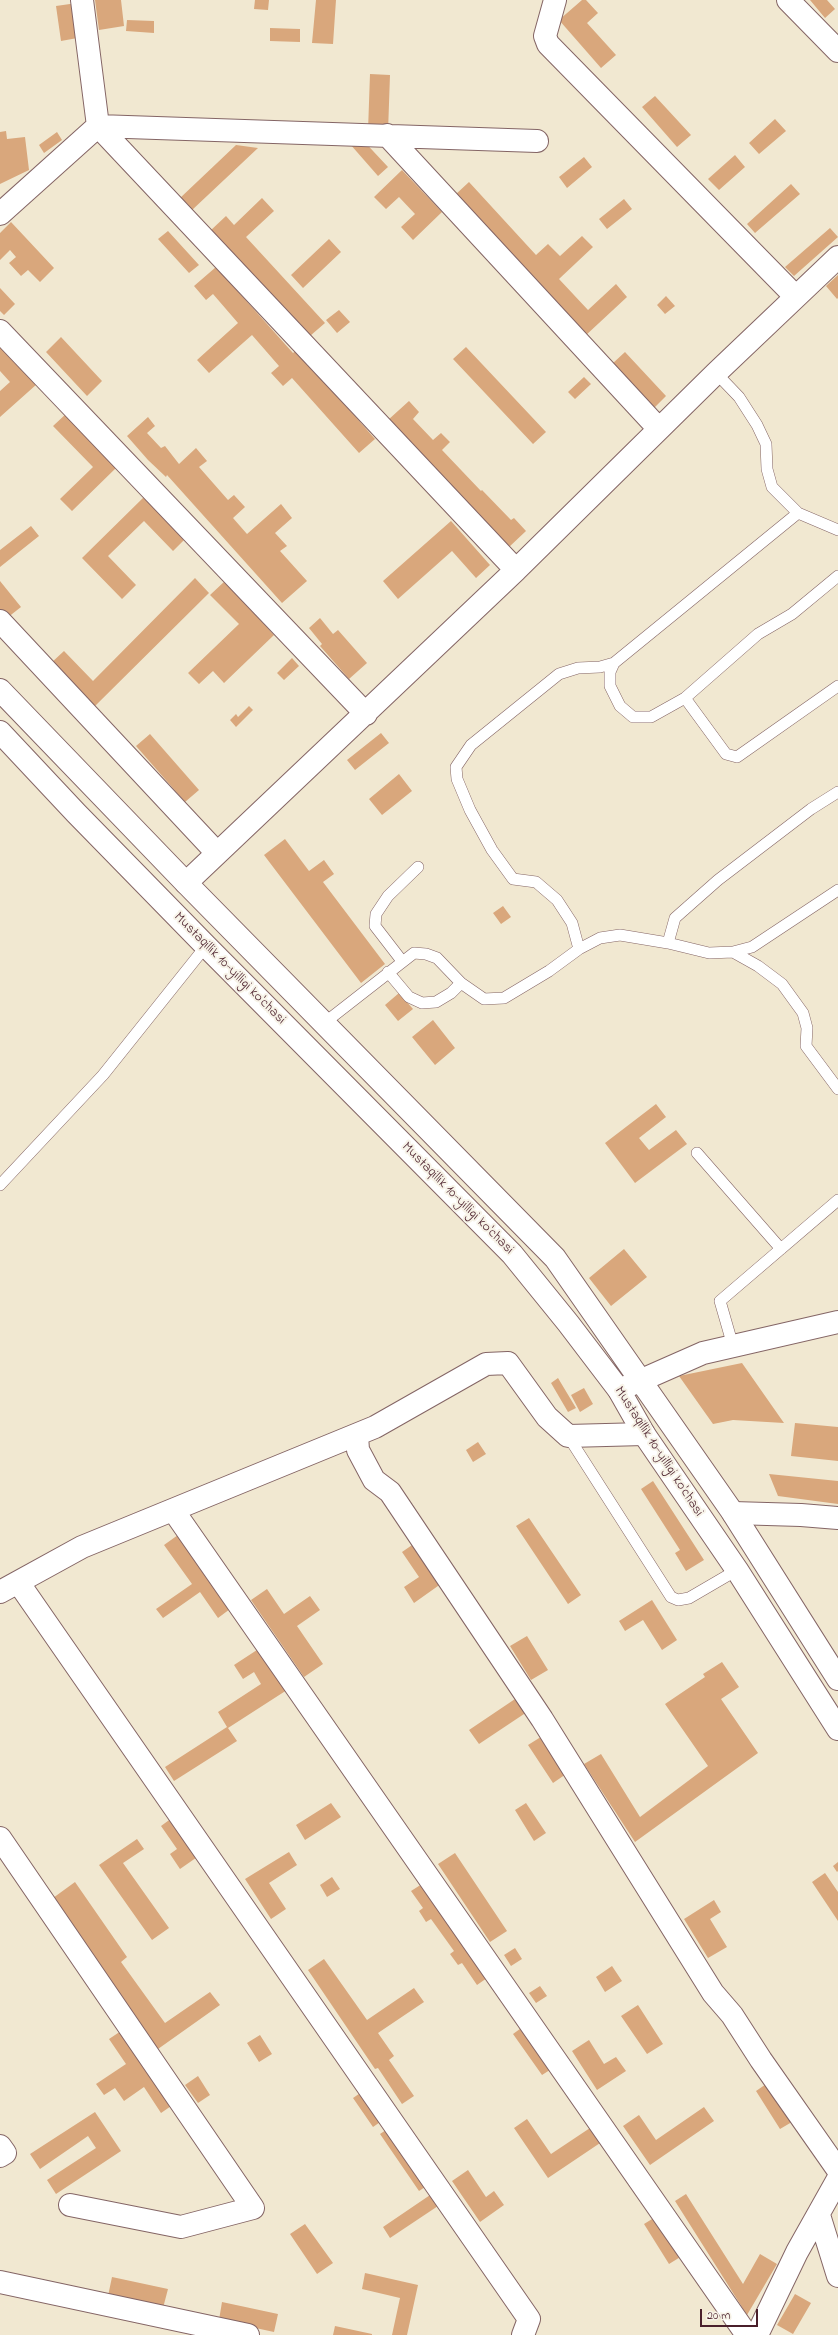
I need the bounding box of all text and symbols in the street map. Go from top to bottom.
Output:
street label: Mustaqillik 10-yilligi ko'chasi [169,909,289,1029]
street label: Mustaqillik 10-yilligi ko'chasi [397,1139,517,1259]
street label: Mustaqillik 10-yilligi ko'chasi [610,1384,706,1520]
scale bar [702,2301,760,2327]
text: 20 m [707,2307,730,2325]

